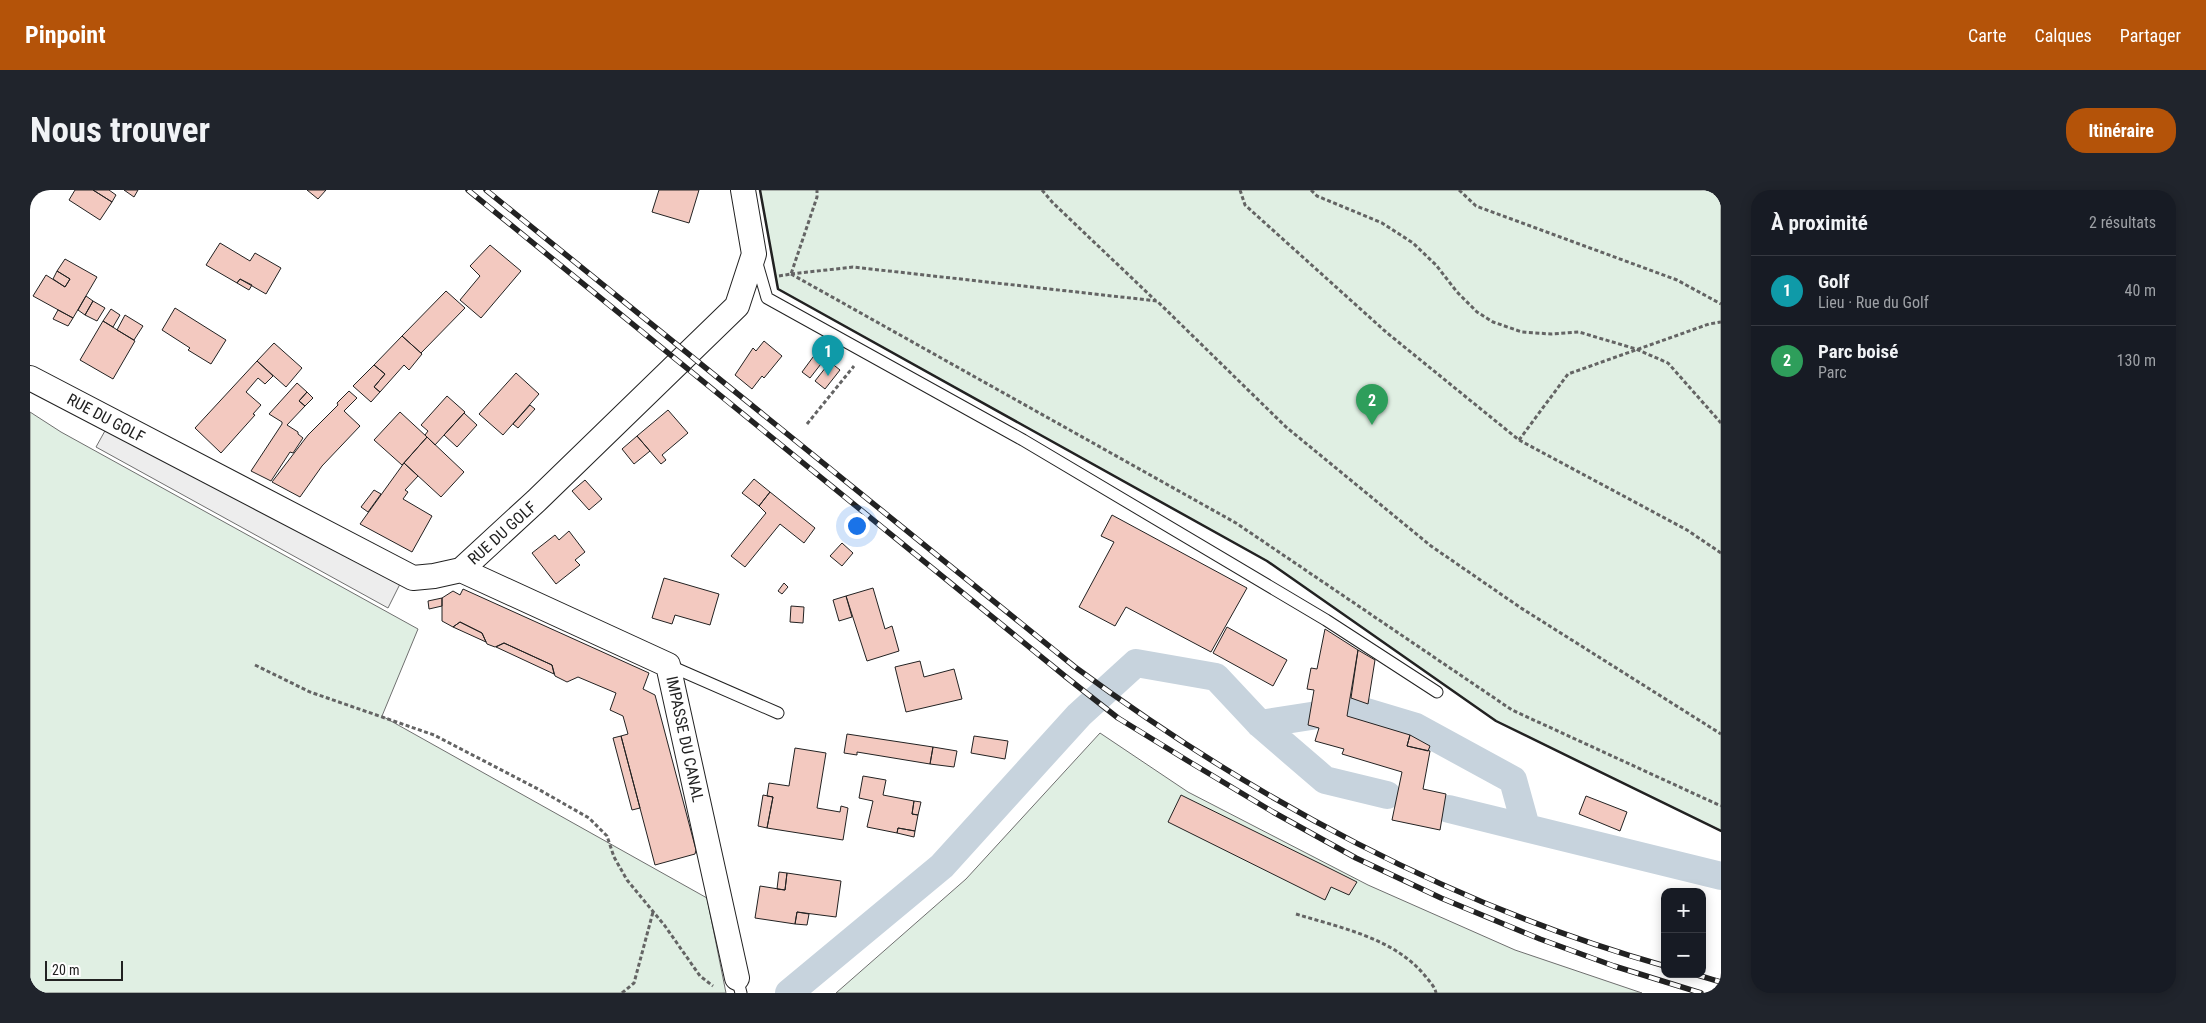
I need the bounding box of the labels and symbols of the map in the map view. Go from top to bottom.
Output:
pin: 1 [812,335,844,376]
pin: 2 [1356,384,1388,425]
street label: RUE DU GOLF [64,390,148,447]
street label: RUE DU GOLF [464,497,540,569]
your location [844,513,870,539]
street label: IMPASSE DU CANAL [662,674,708,804]
scale bar [45,958,122,981]

